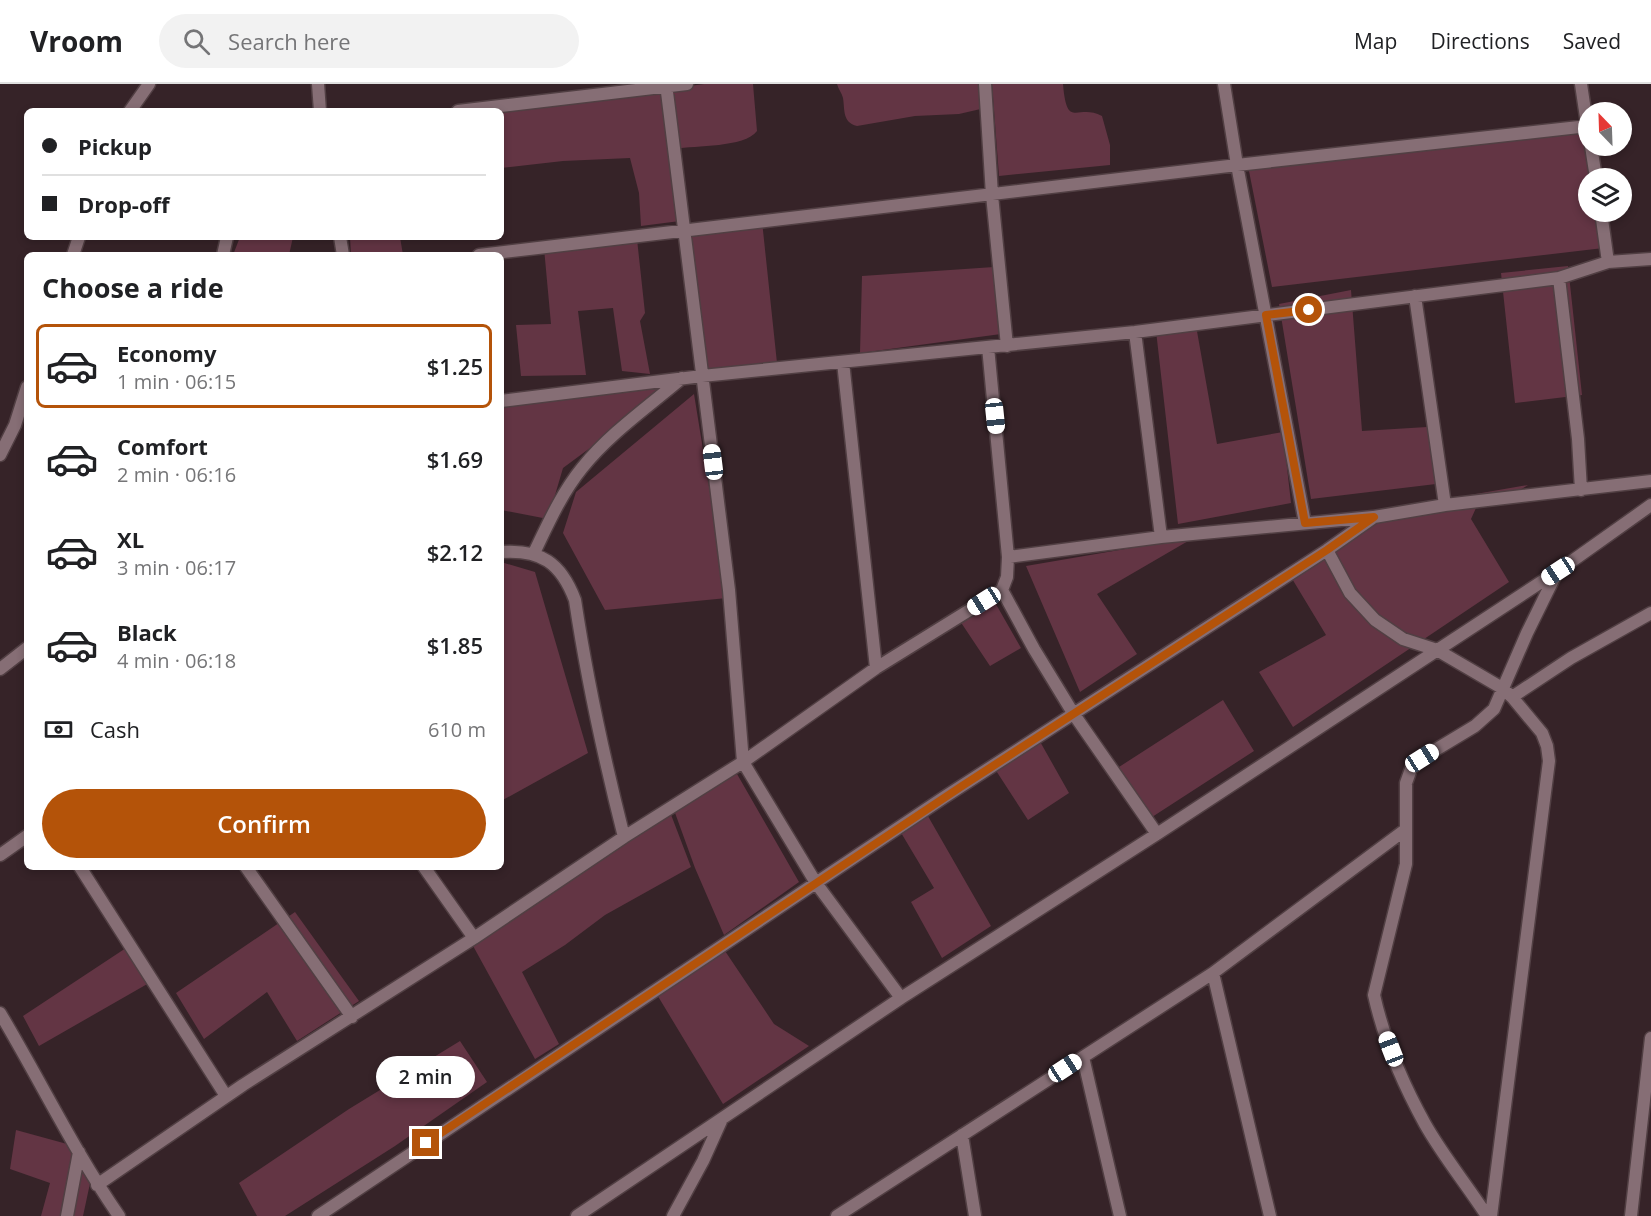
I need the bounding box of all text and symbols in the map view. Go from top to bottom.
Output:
search box [159,14,579,68]
text: Vroom [30,22,123,60]
icon: search [180,25,213,58]
text: Search here [228,26,351,56]
text: Map [1354,27,1397,55]
text: Directions [1430,27,1530,55]
text: Saved [1563,27,1621,55]
north arrow [1578,102,1632,156]
map controls [1578,102,1632,222]
text: Pickup [78,131,152,161]
button: layers [1578,168,1632,222]
text: Drop-off [78,189,170,219]
text: Choose a ride [42,269,224,306]
route start [1295,296,1322,323]
text: Economy [117,338,216,368]
icon: car [45,339,99,393]
text: $1.25 [427,351,483,381]
text: 1 min · 06:15 [117,368,236,395]
car [984,397,1006,435]
text: Comfort [117,431,208,461]
icon: car [45,432,99,486]
car [702,443,724,481]
text: $1.69 [427,444,483,474]
text: 2 min · 06:16 [117,461,236,488]
text: XL [117,524,144,554]
icon: car [45,525,99,579]
text: $2.12 [427,537,483,567]
text: 3 min · 06:17 [117,554,236,581]
car [1538,554,1578,588]
car [964,584,1004,618]
text: Black [117,617,177,647]
icon: car [45,618,99,672]
text: $1.85 [427,630,483,660]
text: 4 min · 06:18 [117,647,236,674]
icon: cash [42,713,75,746]
text: Cash [90,714,140,744]
text: 610 m [428,716,486,743]
car [1402,741,1442,775]
button: Confirm [42,789,486,858]
car [1376,1029,1406,1069]
car [1045,1051,1085,1085]
callout: 2 min [376,1056,476,1098]
text: 2 min [399,1063,453,1090]
route end [412,1129,439,1156]

